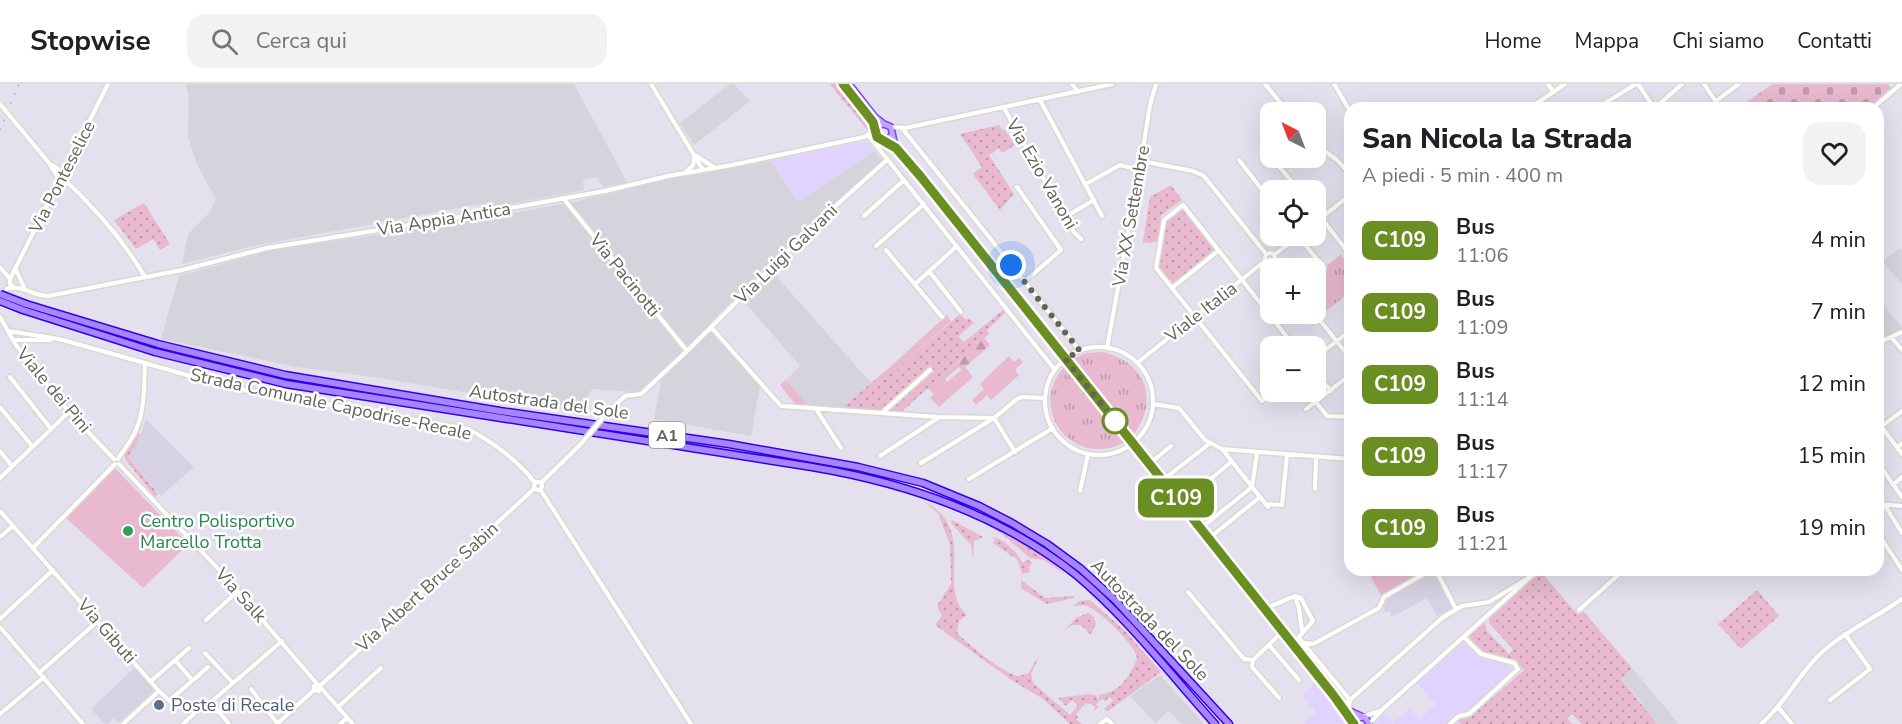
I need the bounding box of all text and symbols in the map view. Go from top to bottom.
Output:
search box [187,14,607,68]
text: Stopwise [30,22,151,60]
icon: search [208,25,241,58]
text: Cerca qui [256,26,347,56]
text: Home [1485,27,1541,55]
text: Mappa [1574,27,1639,55]
text: Chi siamo [1672,27,1764,55]
text: Contatti [1797,27,1872,55]
north arrow [1260,102,1326,168]
map controls [1260,102,1326,402]
street label: Via Ezio Vanoni [1000,113,1083,234]
street label: Via Ponteselice [23,117,101,238]
text: San Nicola la Strada [1362,120,1632,158]
button: heart [1803,122,1866,185]
street label: Via XX Settembre [1107,143,1155,290]
text: A piedi · 5 min · 400 m [1362,162,1563,189]
button: locate [1260,180,1326,246]
street label: Via Appia Antica [375,197,512,242]
street label: Via Luigi Galvani [728,199,843,310]
text: Bus [1456,212,1495,242]
text: 4 min [1811,225,1866,255]
text: C109 [1374,226,1426,254]
street label: Via Pacinotti [583,228,666,322]
text: 11:06 [1456,242,1509,269]
your location [996,250,1026,280]
button: + [1260,258,1326,324]
street label: Viale Italia [1159,276,1242,348]
text: Bus [1456,284,1495,314]
text: 7 min [1811,297,1866,327]
text: C109 [1374,298,1426,326]
text: 11:09 [1456,314,1509,341]
button: − [1260,336,1326,402]
street label: Viale dei Pini [11,342,97,438]
text: Bus [1456,356,1495,386]
street label: Strada Comunale Capodrise-Recale [188,362,474,446]
text: 12 min [1798,369,1866,399]
text: C109 [1374,370,1426,398]
street label: Autostrada del Sole [468,379,630,425]
text: 11:14 [1456,386,1509,413]
unlabelled marker [1102,408,1128,434]
road number: A1 [649,422,685,448]
text: Bus [1456,428,1495,458]
text: 15 min [1798,441,1866,471]
text: C109 [1374,442,1426,470]
text: 11:17 [1456,458,1509,485]
line badge: C109 [1134,478,1218,518]
text: C109 [1150,484,1202,512]
text: Bus [1456,500,1495,530]
place label: Centro Polisportivo Marcello Trotta [140,509,295,554]
text: 19 min [1798,513,1866,543]
text: C109 [1374,514,1426,542]
street label: Via Albert Bruce Sabin [350,517,503,658]
marker: Centro Polisportivo Marcello Trotta [121,524,135,538]
text: 11:21 [1456,530,1509,557]
street label: Autostrada del Sole [1086,554,1214,686]
street label: Via Salk [209,562,273,628]
street label: Via Gibuti [71,593,142,669]
place label: Poste di Recale [171,693,294,717]
marker: Poste di Recale [152,698,166,712]

